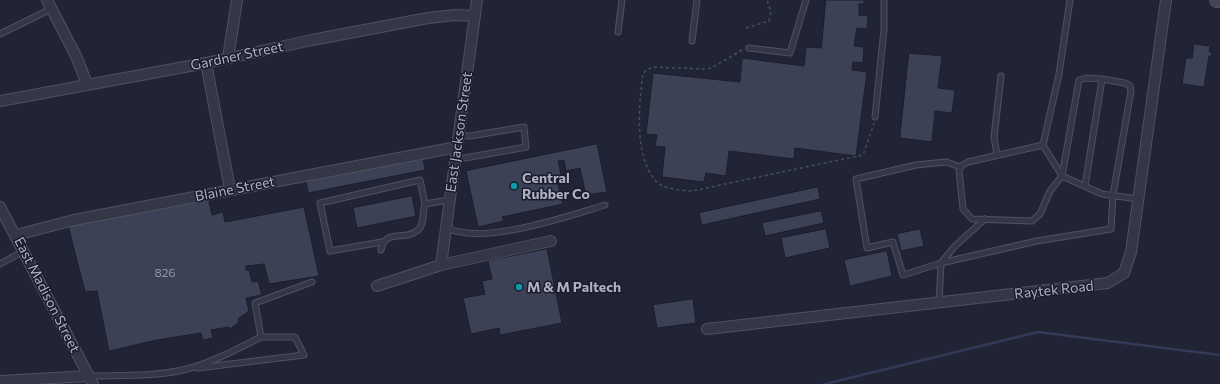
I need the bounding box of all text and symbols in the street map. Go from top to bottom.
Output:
street label: Gardner Street [189,38,285,74]
street label: East Jackson Street [442,71,476,193]
place label: Central Rubber Co [522,170,590,202]
street label: Blaine Street [194,173,276,205]
marker: Central Rubber Co [509,181,519,191]
street label: East Madison Street [11,234,83,356]
house number: 826 [154,266,176,280]
street label: Raytek Road [1013,277,1095,303]
place label: M & M Paltech [527,279,621,295]
marker: M & M Paltech [514,282,524,292]

